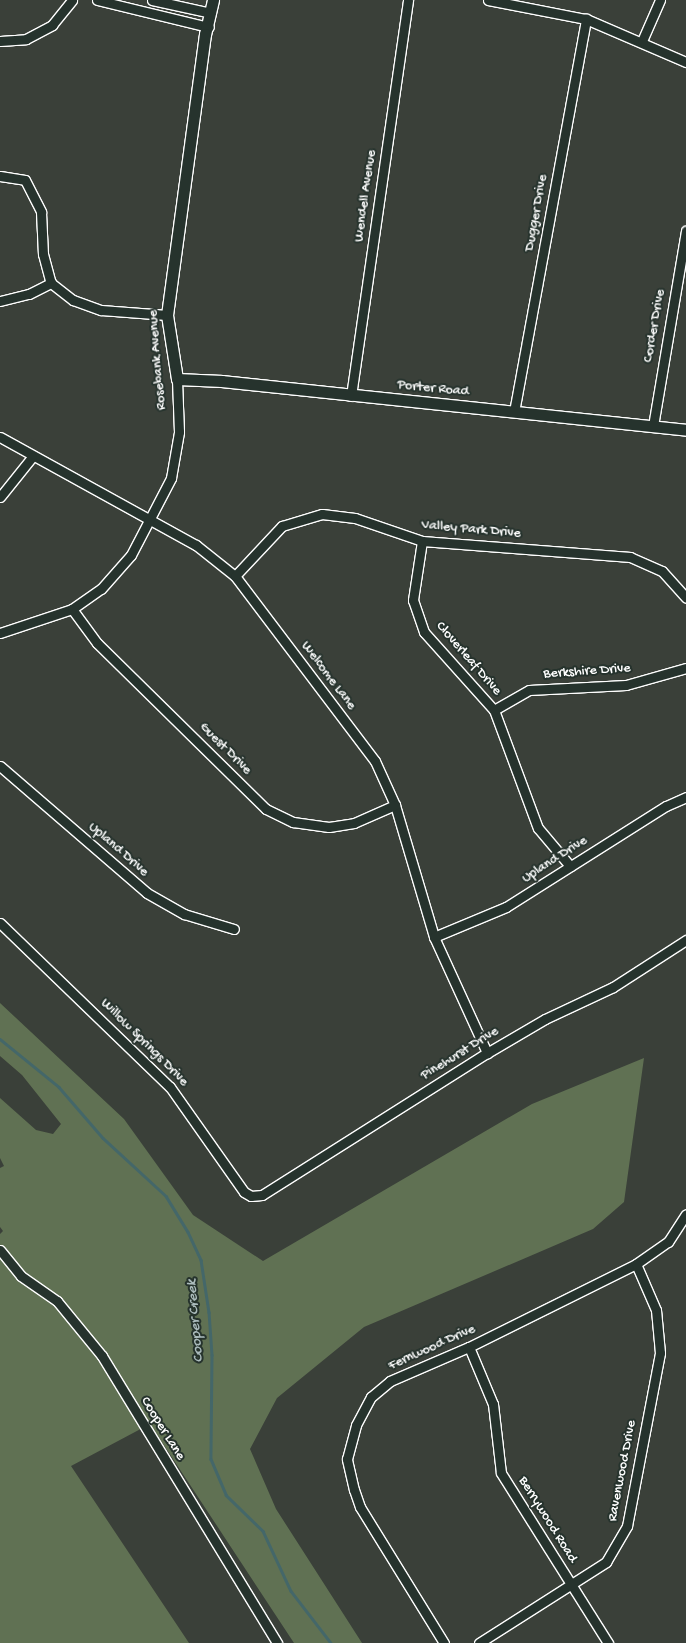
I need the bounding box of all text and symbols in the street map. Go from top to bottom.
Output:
street label: Wendell Avenue [351,149,381,243]
street label: Dugger Drive [522,173,552,253]
street label: Corder Drive [640,288,670,364]
street label: Rosebank Avenue [145,309,171,411]
street label: Porter Road [396,377,470,401]
street label: Valley Park Drive [421,517,521,543]
street label: Cloverleaf Drive [431,619,505,699]
street label: Welcome Lane [297,638,359,714]
street label: Berkshire Drive [543,661,631,683]
street label: Guest Drive [195,719,255,779]
street label: Upland Drive [84,819,152,881]
street label: Upland Drive [519,833,591,887]
street label: Willow Springs Drive [97,996,191,1090]
street label: Pinehurst Drive [418,1023,502,1085]
water label: Cooper Creek [183,1279,209,1363]
street label: Fernwood Drive [386,1321,478,1375]
street label: Cooper Lane [136,1394,188,1464]
street label: Ravenwood Drive [605,1419,641,1523]
street label: Berrywood Road [514,1474,580,1566]

